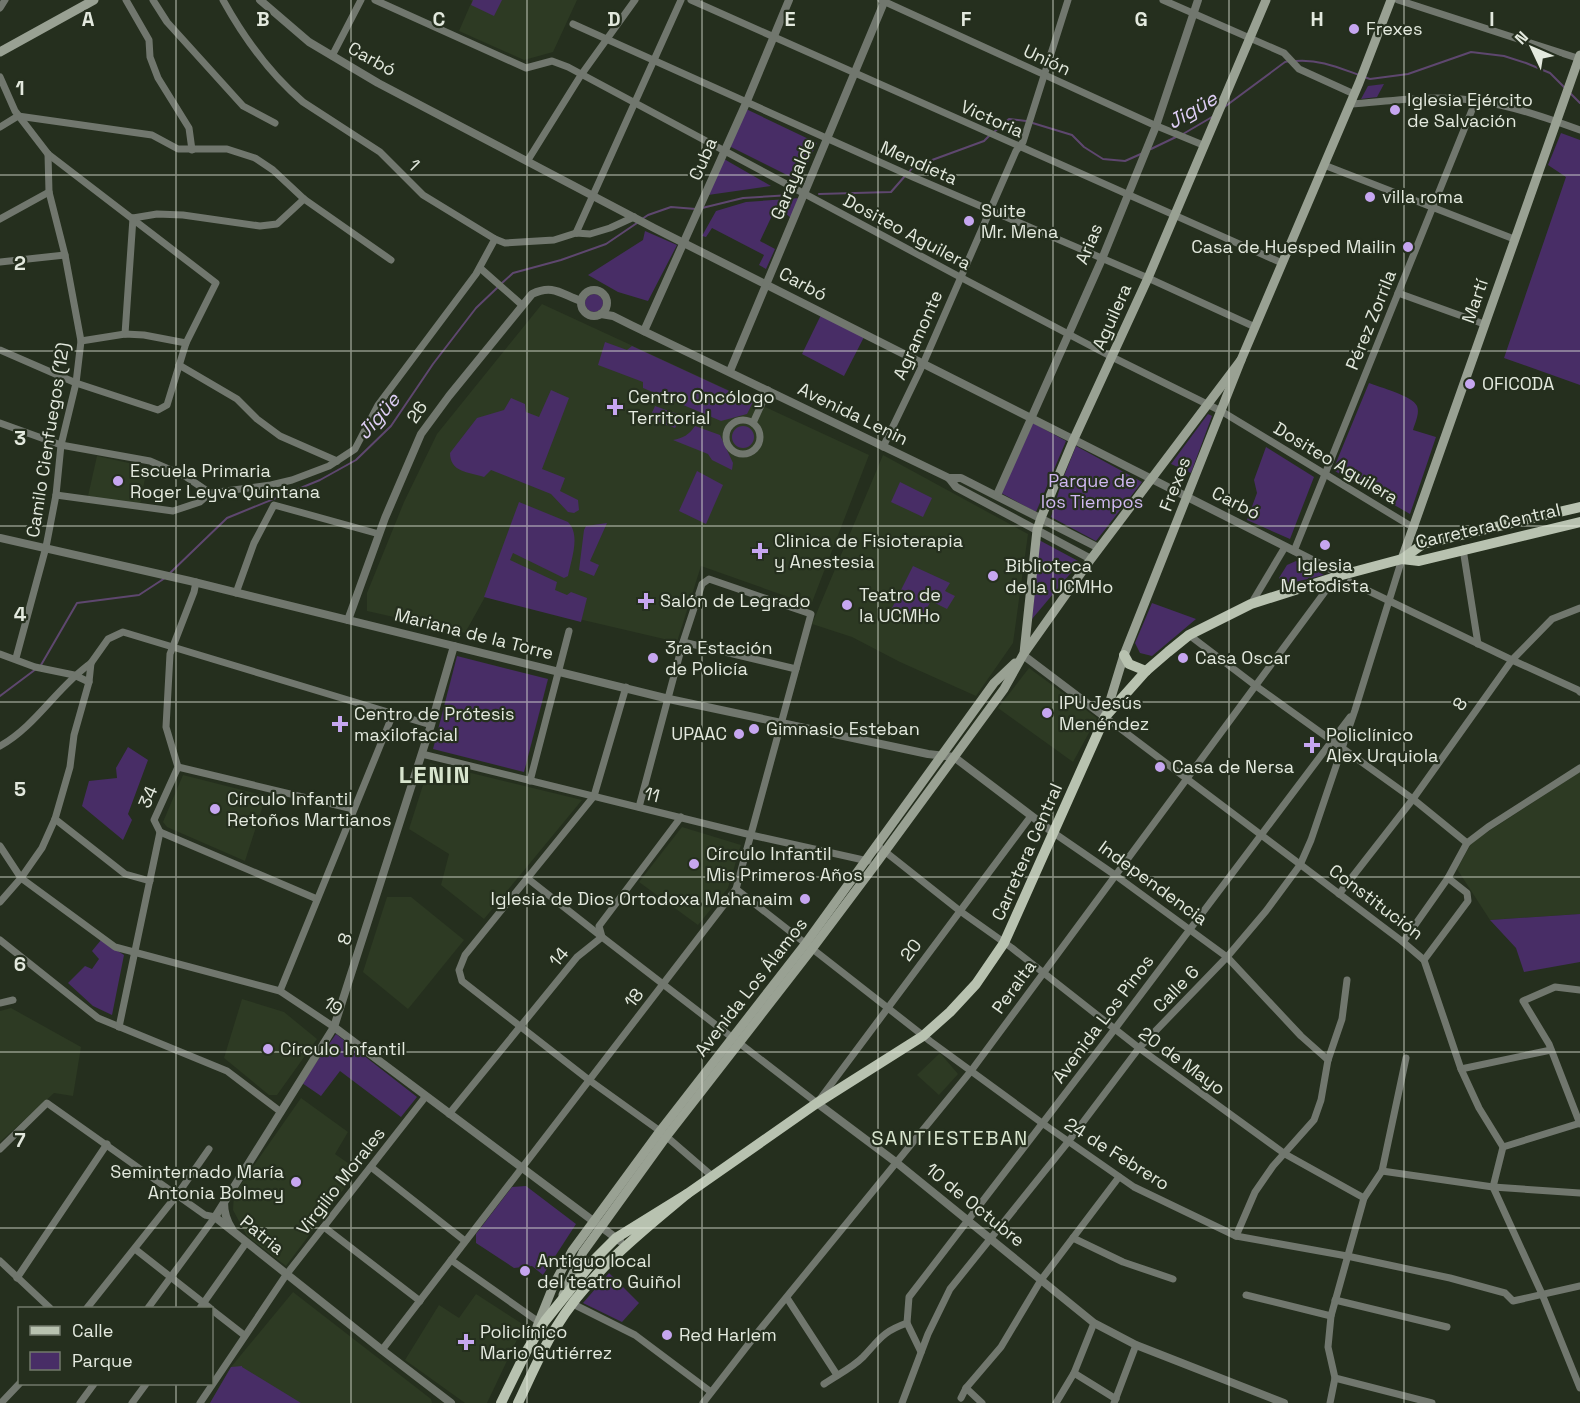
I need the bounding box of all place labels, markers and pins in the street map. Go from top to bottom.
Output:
place label: Frexes [1366,17,1422,40]
marker: Frexes [1347,22,1361,36]
place label: Iglesia Ejército de Salvación [1407,88,1533,132]
marker: Iglesia Ejército de Salvación [1388,103,1402,117]
place label: villa roma [1382,185,1463,208]
marker: villa roma [1363,190,1377,204]
place label: Suite Mr. Mena [981,199,1058,243]
marker: Suite Mr. Mena [962,214,976,228]
place label: Casa de Huesped Mailin [1191,235,1396,258]
marker: Casa de Huesped Mailin [1401,240,1415,254]
place label: OFICODA [1482,372,1554,395]
marker: OFICODA [1463,377,1477,391]
place label: Centro Oncólogo Territorial [628,385,775,429]
marker: Centro Oncólogo Territorial [606,398,624,416]
place label: Escuela Primaria Roger Leyva Quintana [130,459,320,503]
marker: Escuela Primaria Roger Leyva Quintana [111,474,125,488]
place label: Clinica de Fisioterapia y Anestesia [774,529,963,573]
marker: Iglesia Metodista [1318,538,1332,552]
marker: Clinica de Fisioterapia y Anestesia [751,542,769,560]
place label: Iglesia Metodista [1281,553,1369,597]
place label: Biblioteca de la UCMHo [1005,554,1113,598]
marker: Biblioteca de la UCMHo [986,569,1000,583]
place label: Teatro de la UCMHo [859,583,941,627]
place label: Salón de Legrado [660,589,811,612]
marker: Salón de Legrado [637,592,655,610]
marker: Teatro de la UCMHo [840,598,854,612]
place label: 3ra Estación de Policía [665,636,772,680]
place label: Casa Oscar [1195,646,1291,669]
marker: 3ra Estación de Policía [646,651,660,665]
marker: Casa Oscar [1176,651,1190,665]
place label: IPU Jesús Menéndez [1059,691,1149,735]
place label: Centro de Prótesis maxilofacial [354,702,514,746]
marker: IPU Jesús Menéndez [1040,706,1054,720]
marker: Centro de Prótesis maxilofacial [331,715,349,733]
place label: Gimnasio Esteban [766,717,920,740]
place label: UPAAC [671,722,727,745]
marker: Gimnasio Esteban [747,722,761,736]
place label: Policlínico Alex Urquiola [1326,723,1438,767]
marker: UPAAC [732,727,746,741]
marker: Policlínico Alex Urquiola [1303,736,1321,754]
place label: Casa de Nersa [1172,755,1294,778]
marker: Casa de Nersa [1153,760,1167,774]
place label: Círculo Infantil Retoños Martianos [227,787,391,831]
marker: Círculo Infantil Retoños Martianos [208,802,222,816]
place label: Círculo Infantil Mis Primeros Años [706,842,863,886]
marker: Círculo Infantil Mis Primeros Años [687,857,701,871]
place label: Iglesia de Dios Ortodoxa Mahanaim [491,887,793,910]
marker: Iglesia de Dios Ortodoxa Mahanaim [798,892,812,906]
place label: Círculo Infantil [280,1037,406,1060]
marker: Círculo Infantil [261,1042,275,1056]
place label: Seminternado María Antonia Bolmey [110,1160,284,1204]
marker: Seminternado María Antonia Bolmey [289,1175,303,1189]
place label: Antiguo local del teatro Guiñol [537,1249,681,1293]
marker: Antiguo local del teatro Guiñol [518,1264,532,1278]
place label: Policlínico Mario Gutiérrez [480,1320,612,1364]
place label: Red Harlem [679,1323,777,1346]
marker: Red Harlem [660,1328,674,1342]
marker: Policlínico Mario Gutiérrez [457,1333,475,1351]

